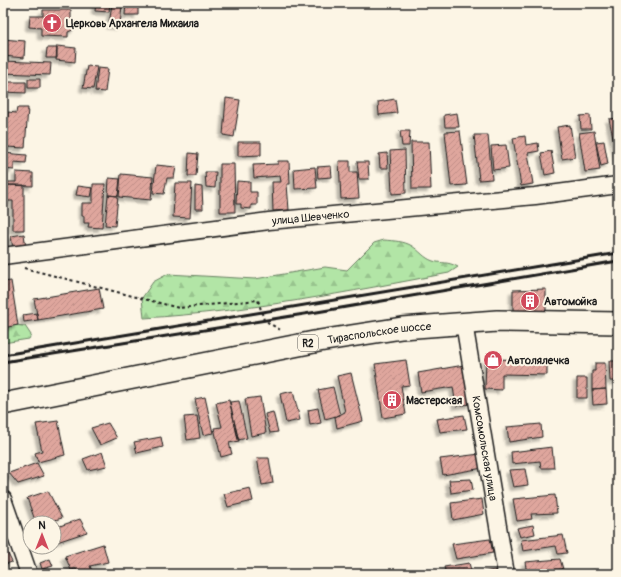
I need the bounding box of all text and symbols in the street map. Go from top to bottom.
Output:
church icon: Церковь Архангела Михаила [41,12,63,34]
place label: Церковь Архангела Михаила [66,17,199,30]
street label: улица Шевченко [270,207,350,228]
building icon: Автомойка [519,290,541,312]
place label: Автомойка [544,295,597,308]
street label: Тираспольское шоссе [326,320,432,347]
road number: R2 [298,335,318,351]
shop icon: Автолялечка [482,349,504,371]
place label: Автолялечка [507,354,569,367]
building icon: Мастерская [381,389,403,411]
place label: Мастерская [406,394,462,407]
street label: Комсомольская улица [469,395,500,502]
north arrow [22,515,62,555]
text: N [38,519,46,532]

